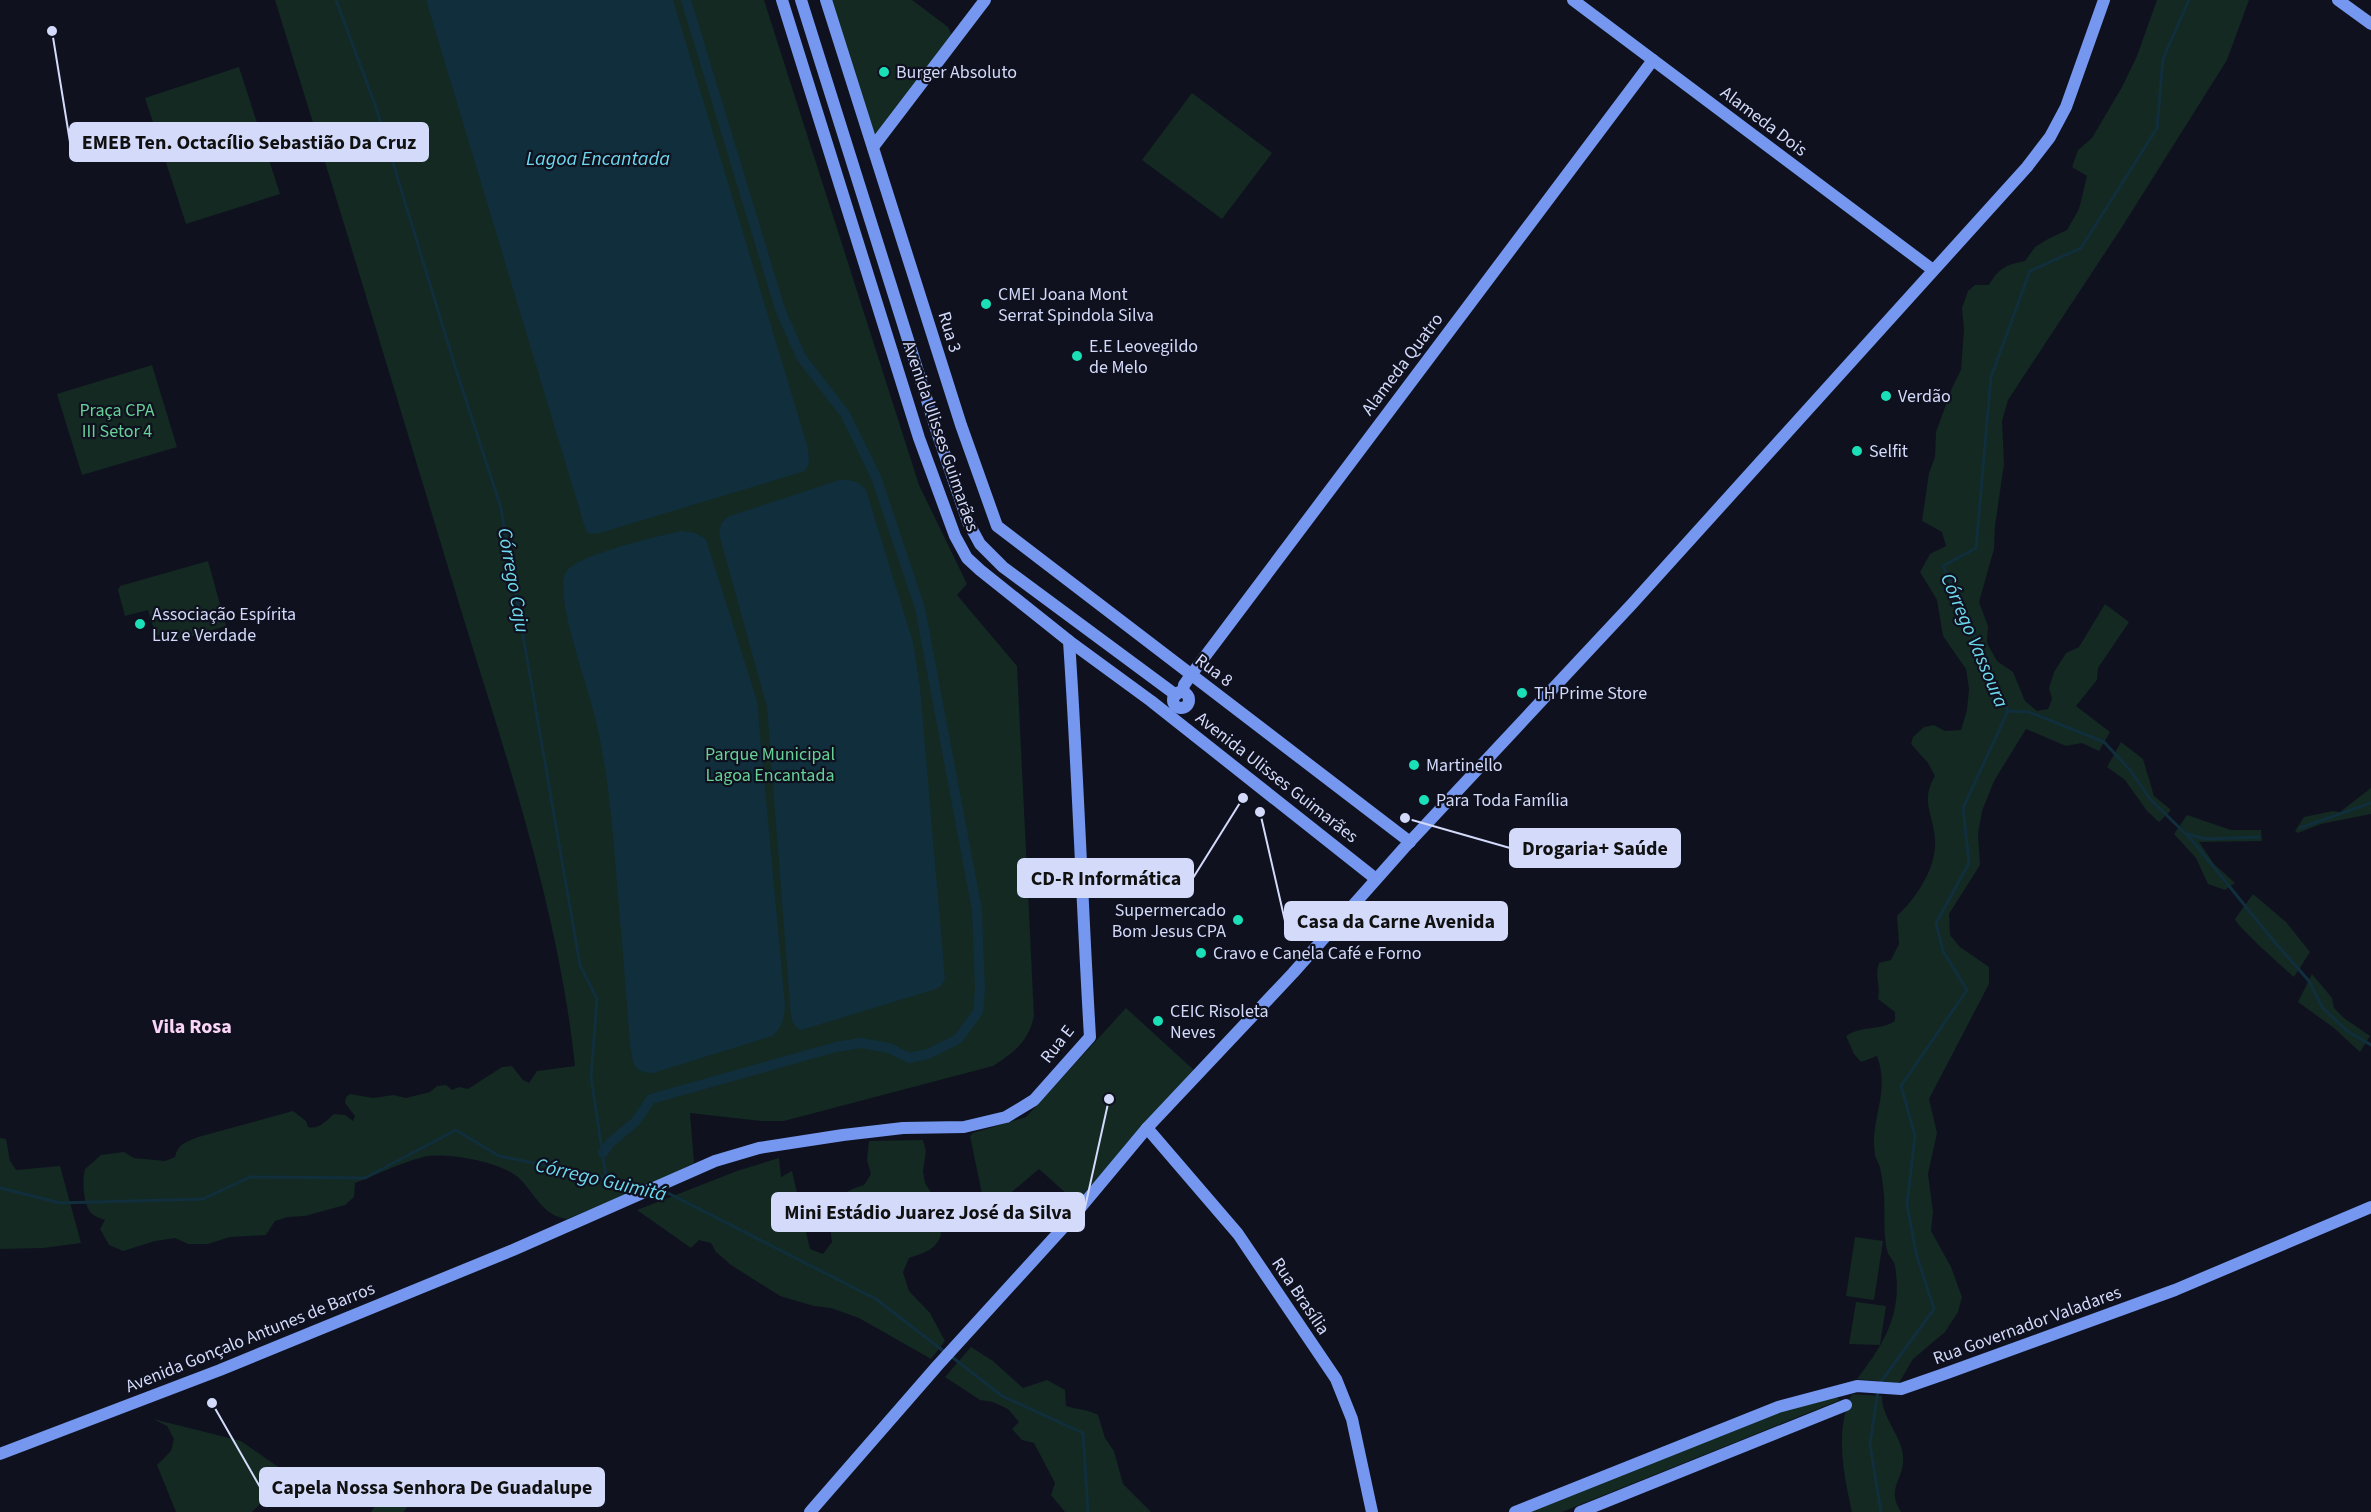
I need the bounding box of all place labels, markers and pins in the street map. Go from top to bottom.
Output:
place label: Burger Absoluto [896,60,1017,85]
marker: Burger Absoluto [877,65,891,79]
callout: EMEB Ten. Octacílio Sebastião Da Cruz [70,123,428,161]
place label: CMEI Joana Mont Serrat Spindola Silva [998,282,1154,328]
marker: CMEI Joana Mont Serrat Spindola Silva [979,297,993,311]
place label: E.E Leovegildo de Melo [1089,334,1198,380]
marker: E.E Leovegildo de Melo [1070,349,1084,363]
place label: Verdão [1898,384,1951,409]
marker: Verdão [1879,389,1893,403]
place label: Selfit [1869,439,1908,464]
marker: Selfit [1850,444,1864,458]
place label: Associação Espírita Luz e Verdade [152,602,296,648]
marker: Associação Espírita Luz e Verdade [133,617,147,631]
place label: TH Prime Store [1534,681,1647,706]
marker: TH Prime Store [1515,686,1529,700]
place label: Martinello [1426,753,1503,778]
marker: Martinello [1407,758,1421,772]
place label: Para Toda Família [1436,788,1569,813]
marker: Para Toda Família [1417,793,1431,807]
callout: Drogaria+ Saúde [1510,829,1680,867]
callout: CD-R Informática [1018,859,1193,897]
place label: Supermercado Bom Jesus CPA [1112,898,1226,944]
callout: Casa da Carne Avenida [1285,902,1507,940]
marker: Supermercado Bom Jesus CPA [1231,913,1245,927]
place label: Cravo e Canela Café e Forno [1213,941,1422,966]
marker: Cravo e Canela Café e Forno [1194,946,1208,960]
place label: CEIC Risoleta Neves [1170,999,1268,1045]
marker: CEIC Risoleta Neves [1151,1014,1165,1028]
callout: Mini Estádio Juarez José da Silva [772,1193,1084,1231]
callout: Capela Nossa Senhora De Guadalupe [260,1468,604,1506]

